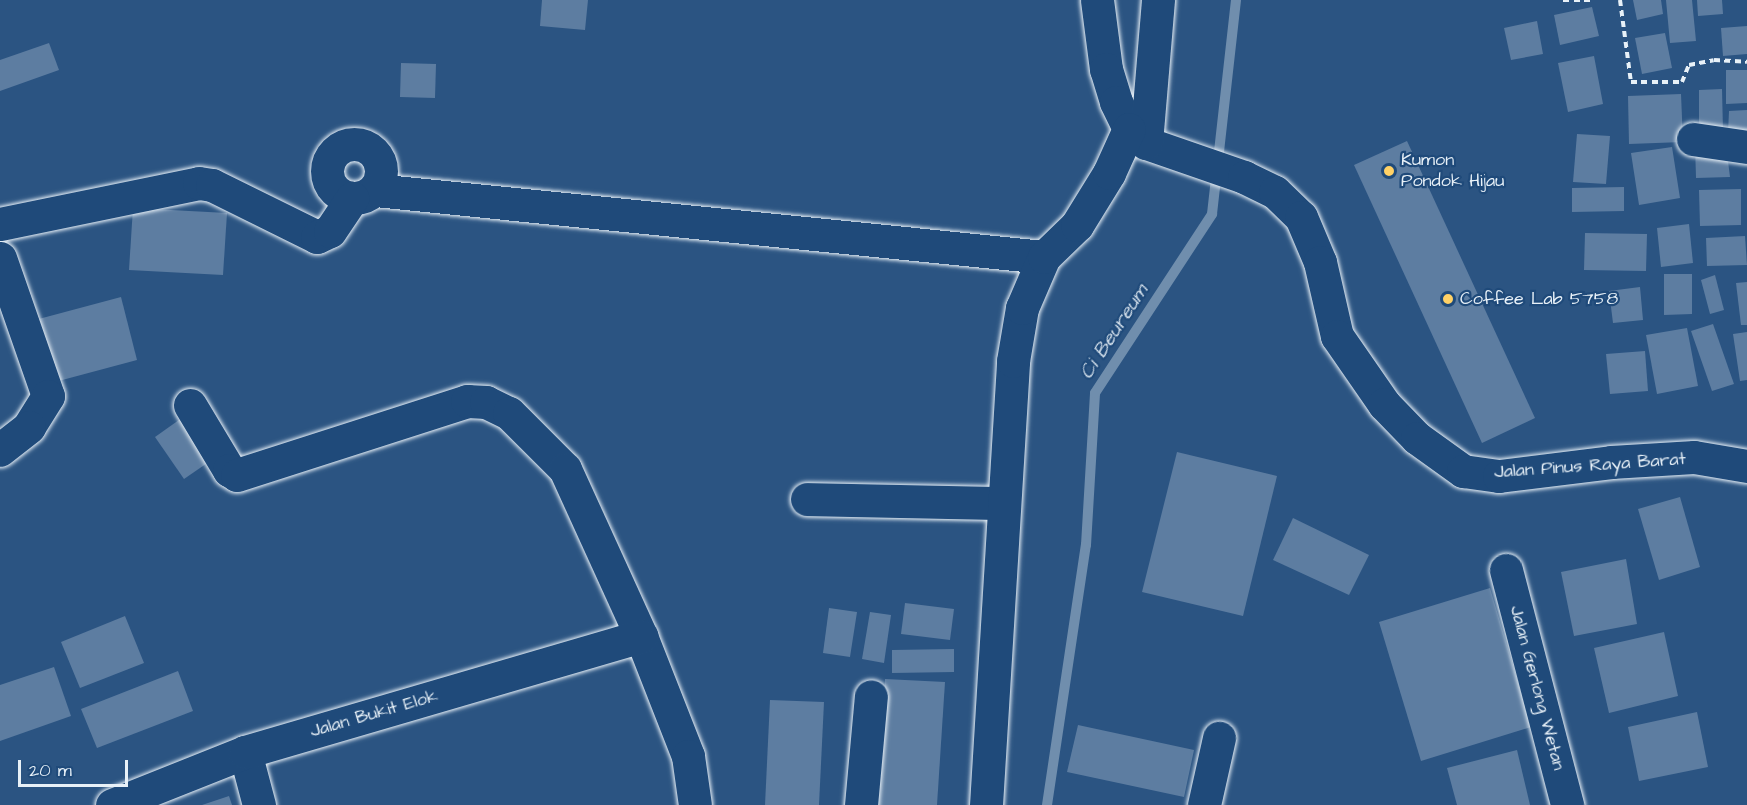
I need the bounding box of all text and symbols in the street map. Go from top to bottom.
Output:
place label: Kumon Pondok Hijau [1401,150,1504,192]
marker: Kumon Pondok Hijau [1382,164,1396,178]
water label: Ci Beureum [1075,280,1153,384]
place label: Coffee Lab 5758 [1460,288,1618,310]
marker: Coffee Lab 5758 [1441,292,1455,306]
street label: Jalan Pinus Raya Barat [1493,449,1687,483]
street label: Jalan Gerlong Wetan [1505,603,1569,773]
street label: Jalan Bukit Elok [308,685,440,743]
scale bar [21,748,130,786]
text: 20 m [29,758,72,783]

